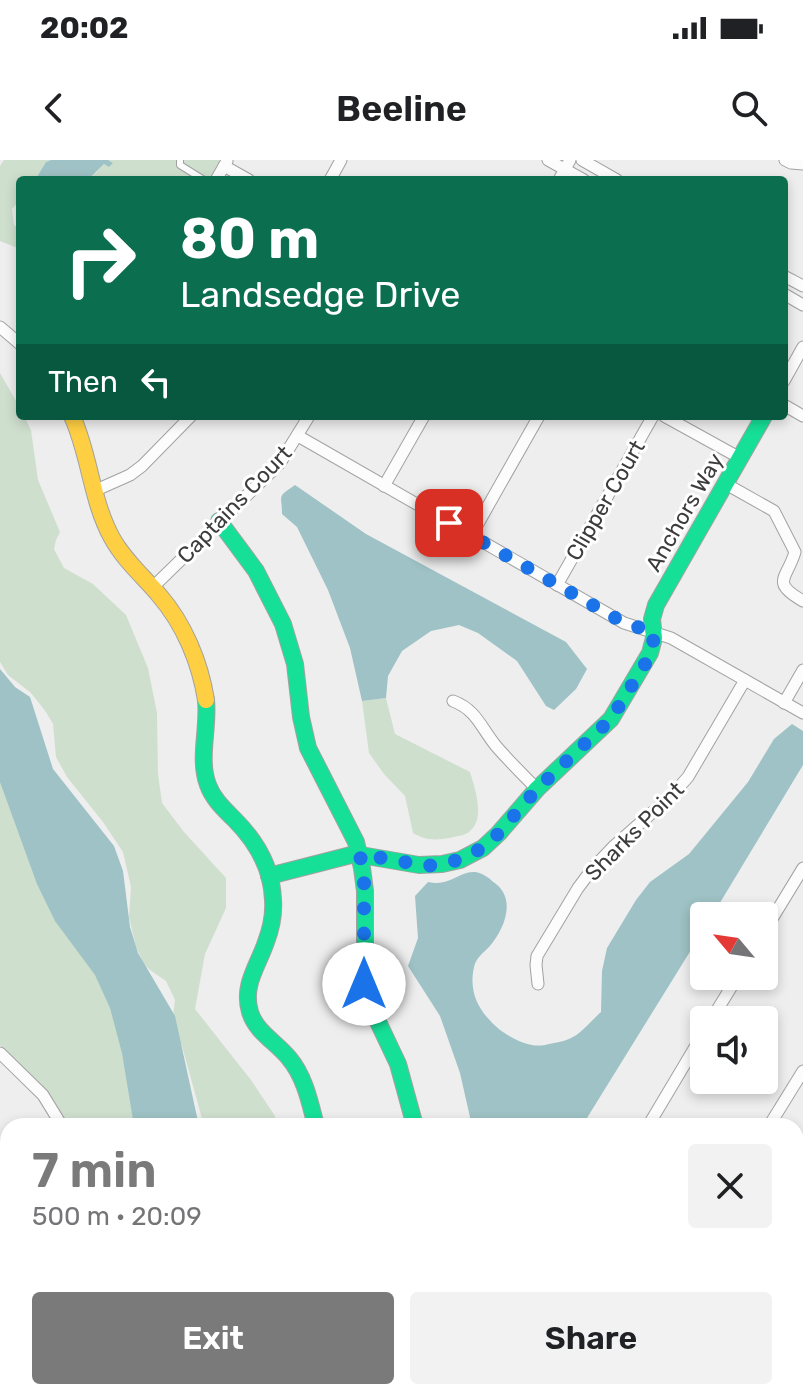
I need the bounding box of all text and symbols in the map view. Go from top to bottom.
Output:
text: 20:02 [40,10,129,46]
icon: back [32,86,76,130]
icon: search [727,86,771,130]
text: Beeline [336,87,467,130]
text: 80 m [180,206,319,272]
icon: right [48,208,152,312]
text: Landsedge Drive [180,273,460,316]
icon: left [134,360,178,404]
text: Then [48,364,118,400]
street label: Clipper Court [560,435,651,565]
street label: Captains Court [171,440,298,569]
street label: Anchors Way [640,448,729,576]
pin [415,489,483,557]
icon: arrive [427,501,471,545]
street label: Sharks Point [579,776,690,887]
north arrow [690,902,778,990]
map controls [690,902,778,1094]
position arrow [322,942,406,1026]
button: sound [690,1006,778,1094]
text: 7 min [32,1142,157,1199]
button: close [688,1144,772,1228]
text: 500 m · 20:09 [32,1201,202,1232]
button: Exit [32,1292,394,1384]
button: Share [410,1292,772,1384]

